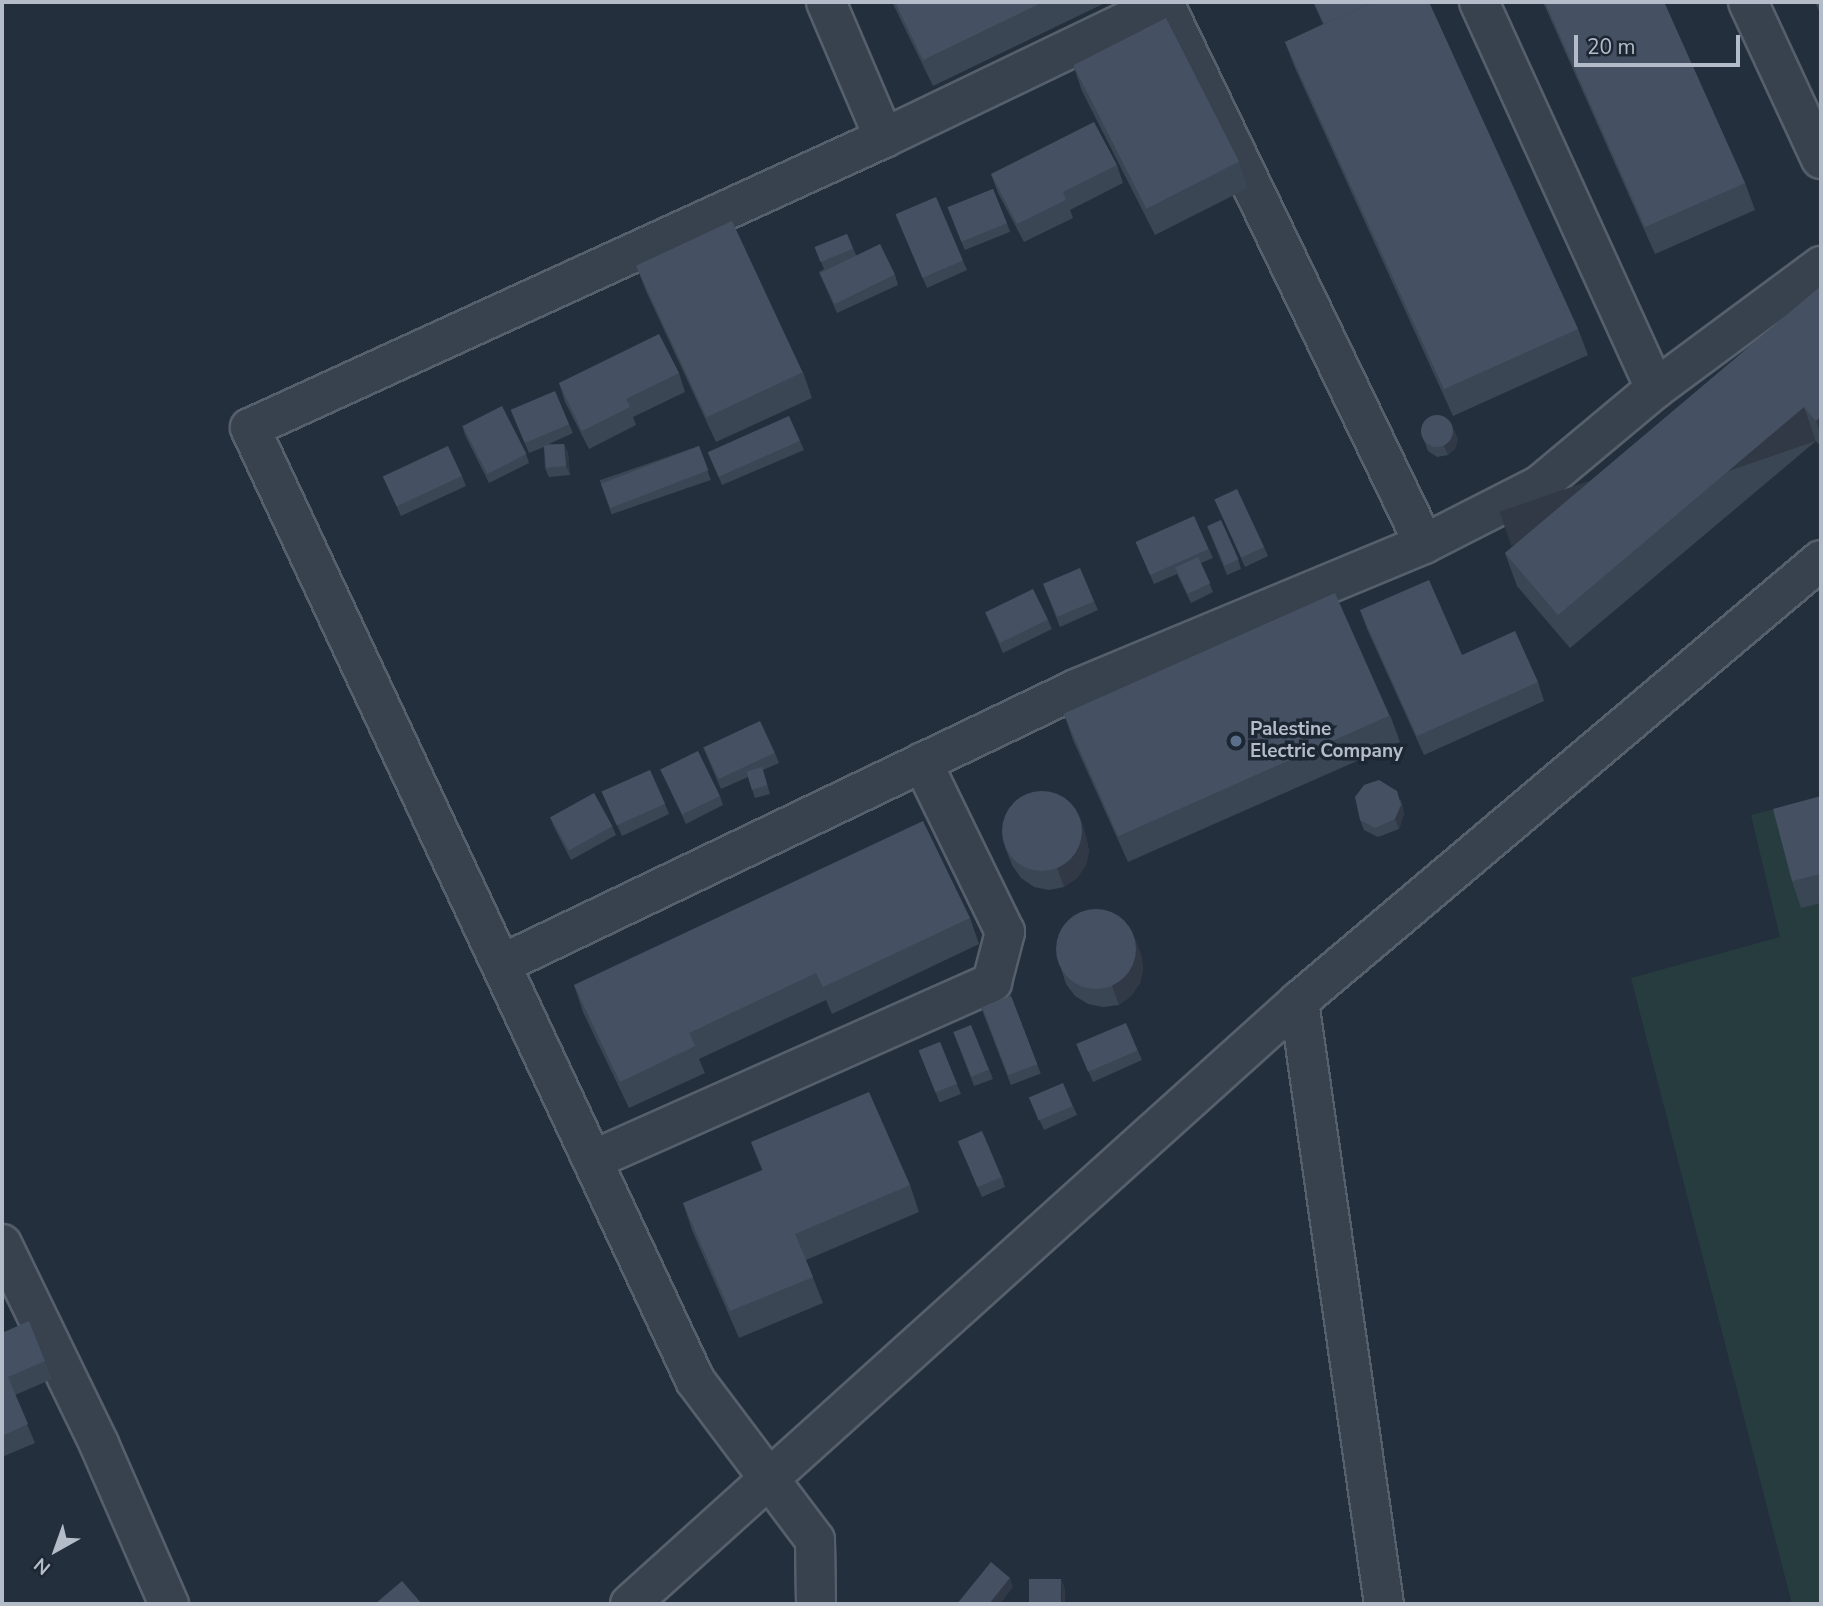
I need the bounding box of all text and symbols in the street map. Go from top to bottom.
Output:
scale bar [1578,21,1744,65]
text: 20 m [1587,33,1636,61]
place label: Palestine Electric Company [1250,719,1403,763]
marker: Palestine Electric Company [1228,733,1244,749]
north arrow [21,1515,91,1585]
text: N [29,1552,56,1581]

